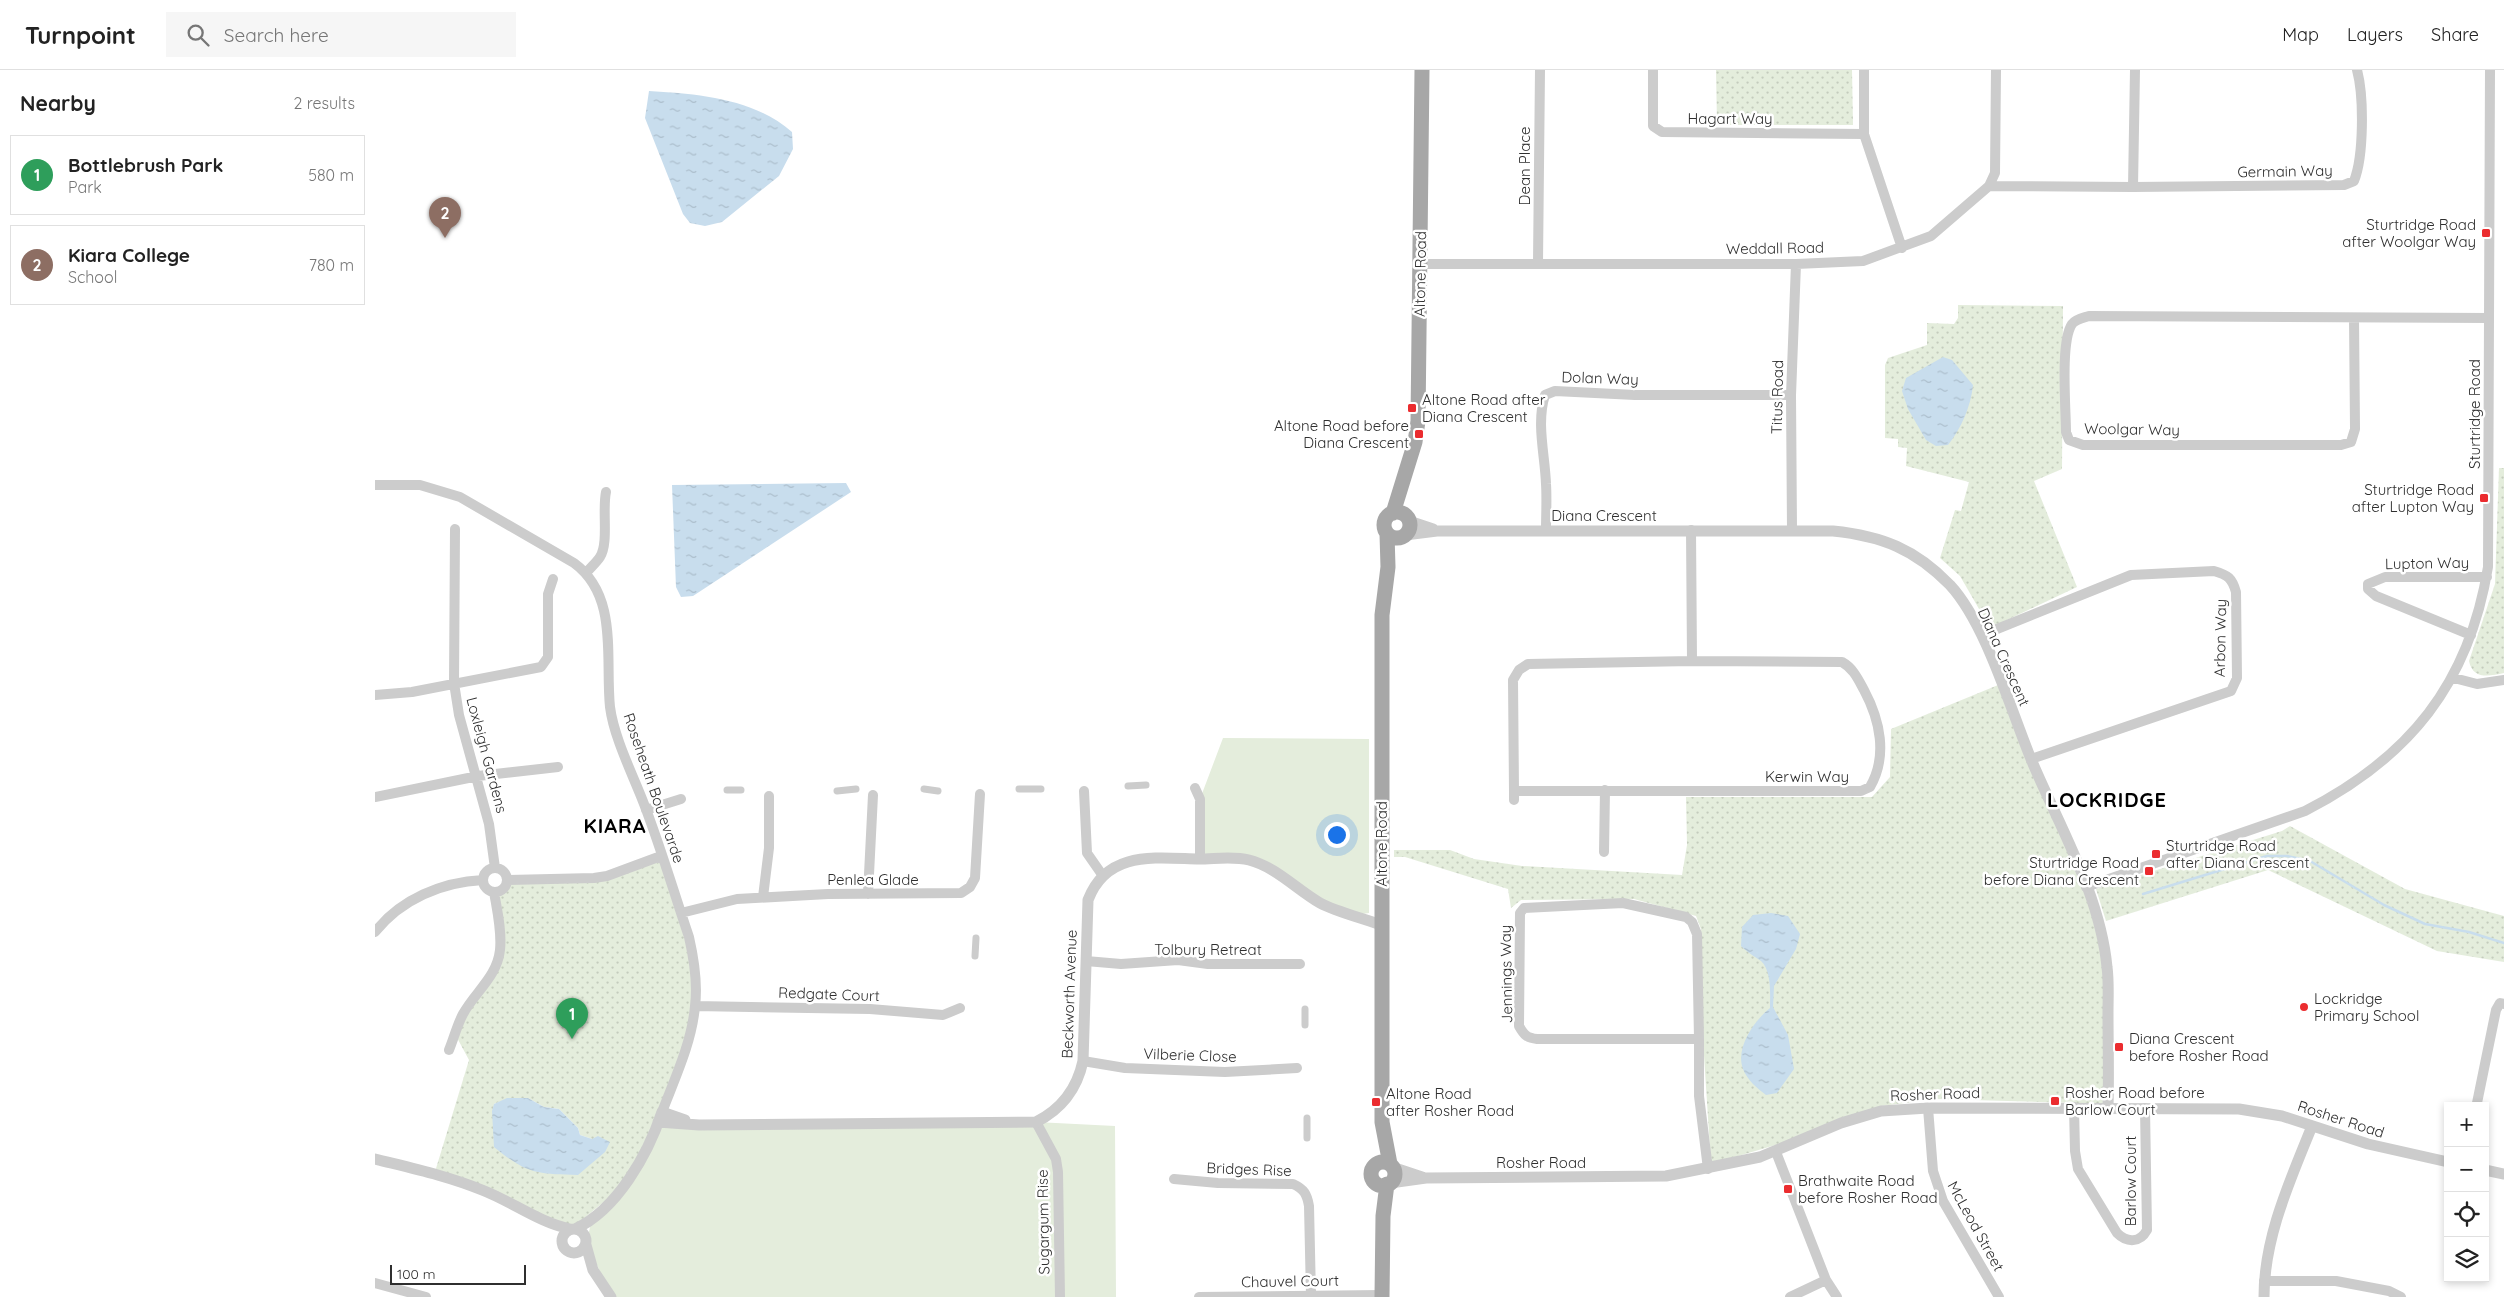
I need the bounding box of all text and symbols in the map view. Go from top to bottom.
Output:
search box [166,12,516,57]
text: Turnpoint [25,20,136,50]
icon: search [184,21,212,49]
text: Search here [224,23,329,47]
text: Map [2282,23,2319,46]
text: Layers [2347,23,2403,46]
text: Share [2431,23,2479,46]
text: Nearby [20,90,96,116]
text: 2 results [293,93,355,113]
street label: Hagart Way [1687,109,1773,128]
street label: Dean Place [1515,126,1534,206]
text: Bottlebrush Park [68,153,223,177]
street label: Germain Way [2237,161,2333,181]
text: 1 [34,165,40,185]
text: 580 m [308,165,354,185]
text: Park [68,177,102,197]
pin: 2 [429,197,461,238]
place label: Sturtridge Road after Woolgar Way [2342,215,2476,251]
marker: Sturtridge Road after Woolgar Way [2480,227,2492,239]
street label: Altone Road [1410,231,1430,317]
street label: Weddall Road [1726,238,1824,258]
text: Kiara College [68,243,190,267]
text: 2 [32,255,42,275]
text: 780 m [309,255,354,275]
text: School [68,267,117,287]
street label: Sturtridge Road [2465,359,2484,469]
street label: Titus Road [1767,360,1787,434]
street label: Dolan Way [1561,367,1639,389]
place label: Altone Road after Diana Crescent [1422,390,1546,426]
marker: Altone Road after Diana Crescent [1406,402,1418,414]
place label: Altone Road before Diana Crescent [1274,416,1409,452]
street label: Woolgar Way [2084,419,2180,439]
marker: Altone Road before Diana Crescent [1413,428,1425,440]
place label: Sturtridge Road after Lupton Way [2352,480,2474,516]
marker: Sturtridge Road after Lupton Way [2478,492,2490,504]
street label: Diana Crescent [1551,506,1657,525]
street label: Lupton Way [2385,553,2469,573]
street label: Arbon Way [2210,599,2230,677]
street label: Diana Crescent [1974,605,2034,709]
street label: Loxleigh Gardens [462,695,512,815]
street label: Roseheath Boulevarde [619,710,689,866]
street label: Kerwin Way [1765,767,1849,786]
district label: LOCKRIDGE [2047,787,2167,812]
street label: Altone Road [1372,801,1391,887]
district label: KIARA [584,813,646,838]
your location [1324,822,1350,848]
place label: Sturtridge Road after Diana Crescent [2166,836,2310,872]
marker: Sturtridge Road after Diana Crescent [2150,848,2162,860]
place label: Sturtridge Road before Diana Crescent [1984,853,2139,889]
marker: Sturtridge Road before Diana Crescent [2143,865,2155,877]
street label: Penlea Glade [827,870,919,889]
street label: Jennings Way [1496,925,1516,1023]
street label: Beckworth Avenue [1057,929,1081,1059]
street label: Tolbury Retreat [1154,940,1262,959]
street label: Redgate Court [778,983,880,1005]
place label: Lockridge Primary School [2314,989,2419,1025]
pin: 1 [556,998,588,1039]
marker: Lockridge Primary School [2298,1001,2310,1013]
place label: Diana Crescent before Rosher Road [2129,1029,2269,1065]
marker: Diana Crescent before Rosher Road [2113,1041,2125,1053]
street label: Vilberie Close [1143,1044,1237,1066]
street label: Rosher Road [1890,1083,1980,1105]
place label: Rosher Road before Barlow Court [2065,1083,2205,1119]
place label: Altone Road after Rosher Road [1386,1084,1514,1120]
marker: Rosher Road before Barlow Court [2049,1095,2061,1107]
marker: Altone Road after Rosher Road [1370,1096,1382,1108]
street label: Rosher Road [2295,1096,2387,1142]
map controls [2444,1102,2489,1282]
button: + [2444,1102,2489,1147]
street label: Barlow Court [2121,1136,2140,1226]
button: − [2444,1147,2489,1192]
street label: Rosher Road [1496,1153,1586,1172]
street label: Bridges Rise [1206,1158,1292,1180]
street label: Sugargum Rise [1033,1169,1053,1275]
place label: Brathwaite Road before Rosher Road [1798,1171,1938,1207]
street label: McLeod Street [1943,1178,2009,1274]
marker: Brathwaite Road before Rosher Road [1782,1183,1794,1195]
button: locate [2444,1192,2489,1237]
button: layers [2444,1237,2489,1282]
scale bar [390,1262,526,1285]
text: 100 m [397,1265,435,1283]
street label: Chauvel Court [1241,1271,1339,1291]

